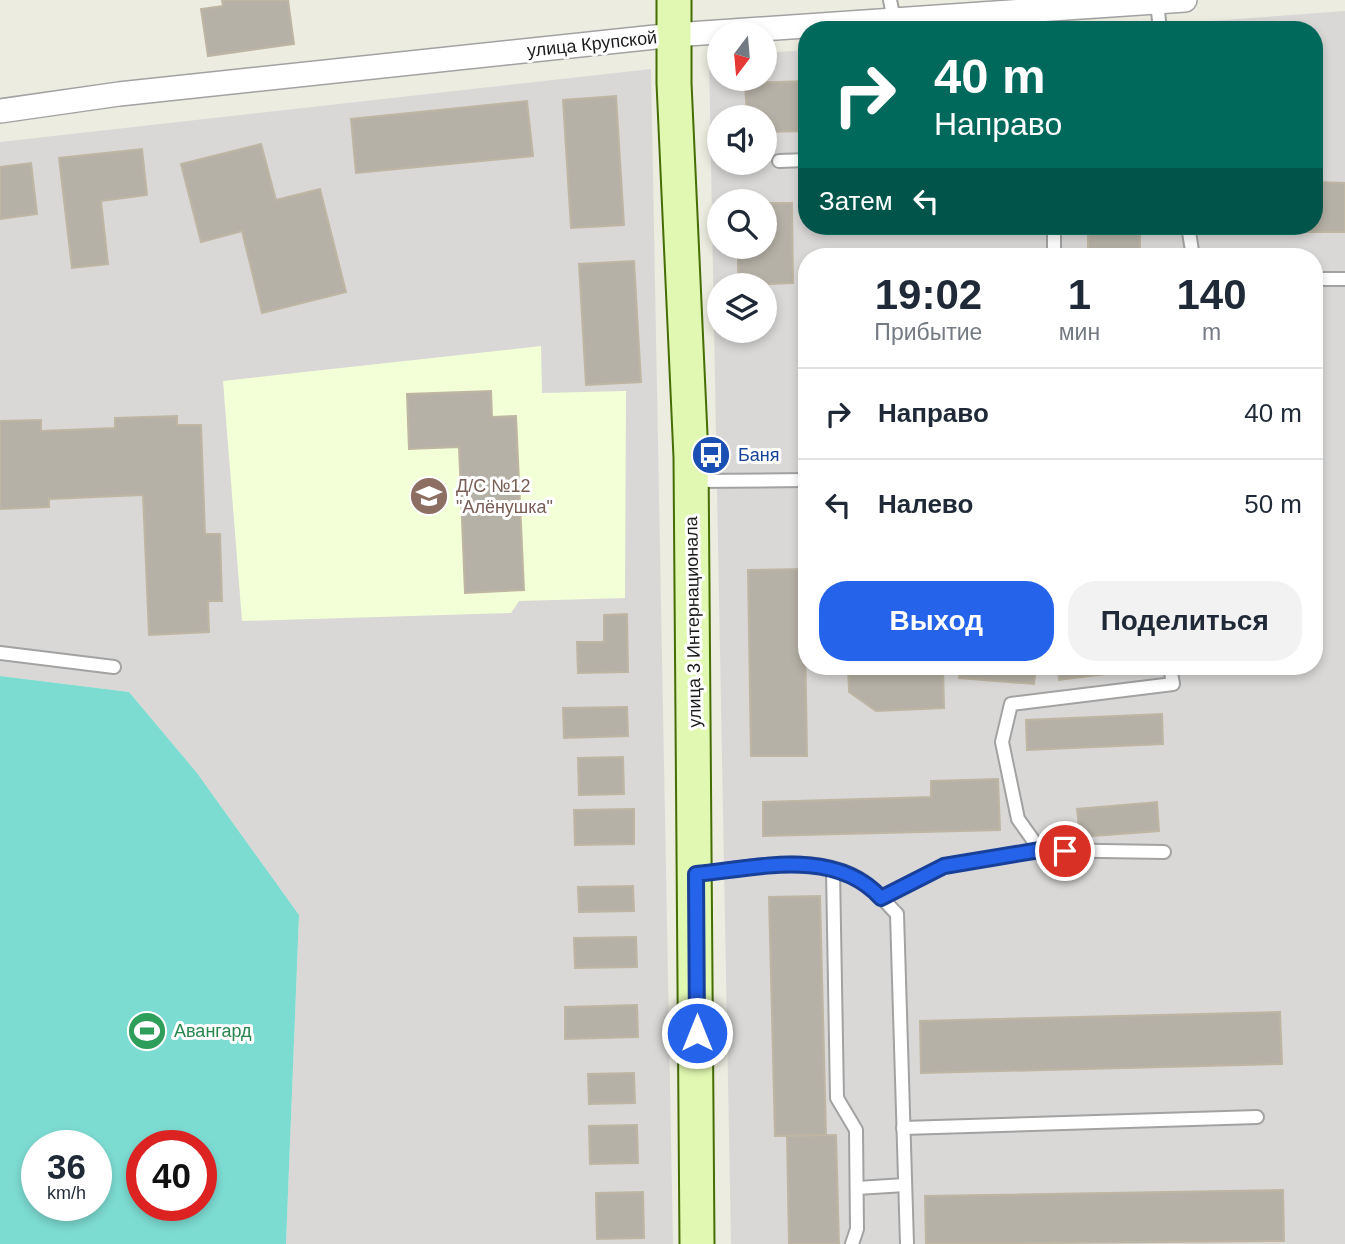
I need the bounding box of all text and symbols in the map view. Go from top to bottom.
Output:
north arrow [707,21,777,91]
map controls [707,21,777,343]
street label: улица Крупской [526,27,658,61]
icon: right [819,49,910,140]
text: 40 m [934,49,1046,103]
button: sound [707,105,777,175]
text: Направо [934,106,1062,142]
icon: left [907,182,945,220]
text: Затем [819,186,893,216]
button: search [707,189,777,259]
text: 19:02 [875,271,982,318]
text: 1 [1068,271,1091,318]
text: 140 [1177,271,1247,318]
button: layers [707,273,777,343]
text: Прибытие [874,319,982,345]
text: мин [1059,319,1100,345]
text: m [1202,319,1221,345]
icon: right [819,395,857,433]
text: Направо [878,398,989,428]
text: 40 m [1244,398,1302,428]
bus stop icon: Баня [690,434,732,476]
place label: Баня [738,445,780,465]
school or university icon: Д/С №12 "Алёнушка" [408,475,450,517]
place label: Д/С №12 "Алёнушка" [456,476,553,517]
icon: left [819,486,857,524]
text: Налево [878,489,973,519]
text: 50 m [1244,489,1302,519]
street label: улица 3 Интернационала [681,515,705,728]
button: Выход [819,581,1054,661]
button: Поделиться [1068,581,1302,661]
pin [1035,821,1095,881]
icon: arrive [1046,832,1084,870]
position arrow [660,996,734,1070]
sports icon: Авангард [126,1010,168,1052]
place label: Авангард [174,1021,252,1041]
speed limit sign: 40 [126,1130,217,1221]
text: 36 [47,1147,86,1186]
text: km/h [47,1183,86,1203]

